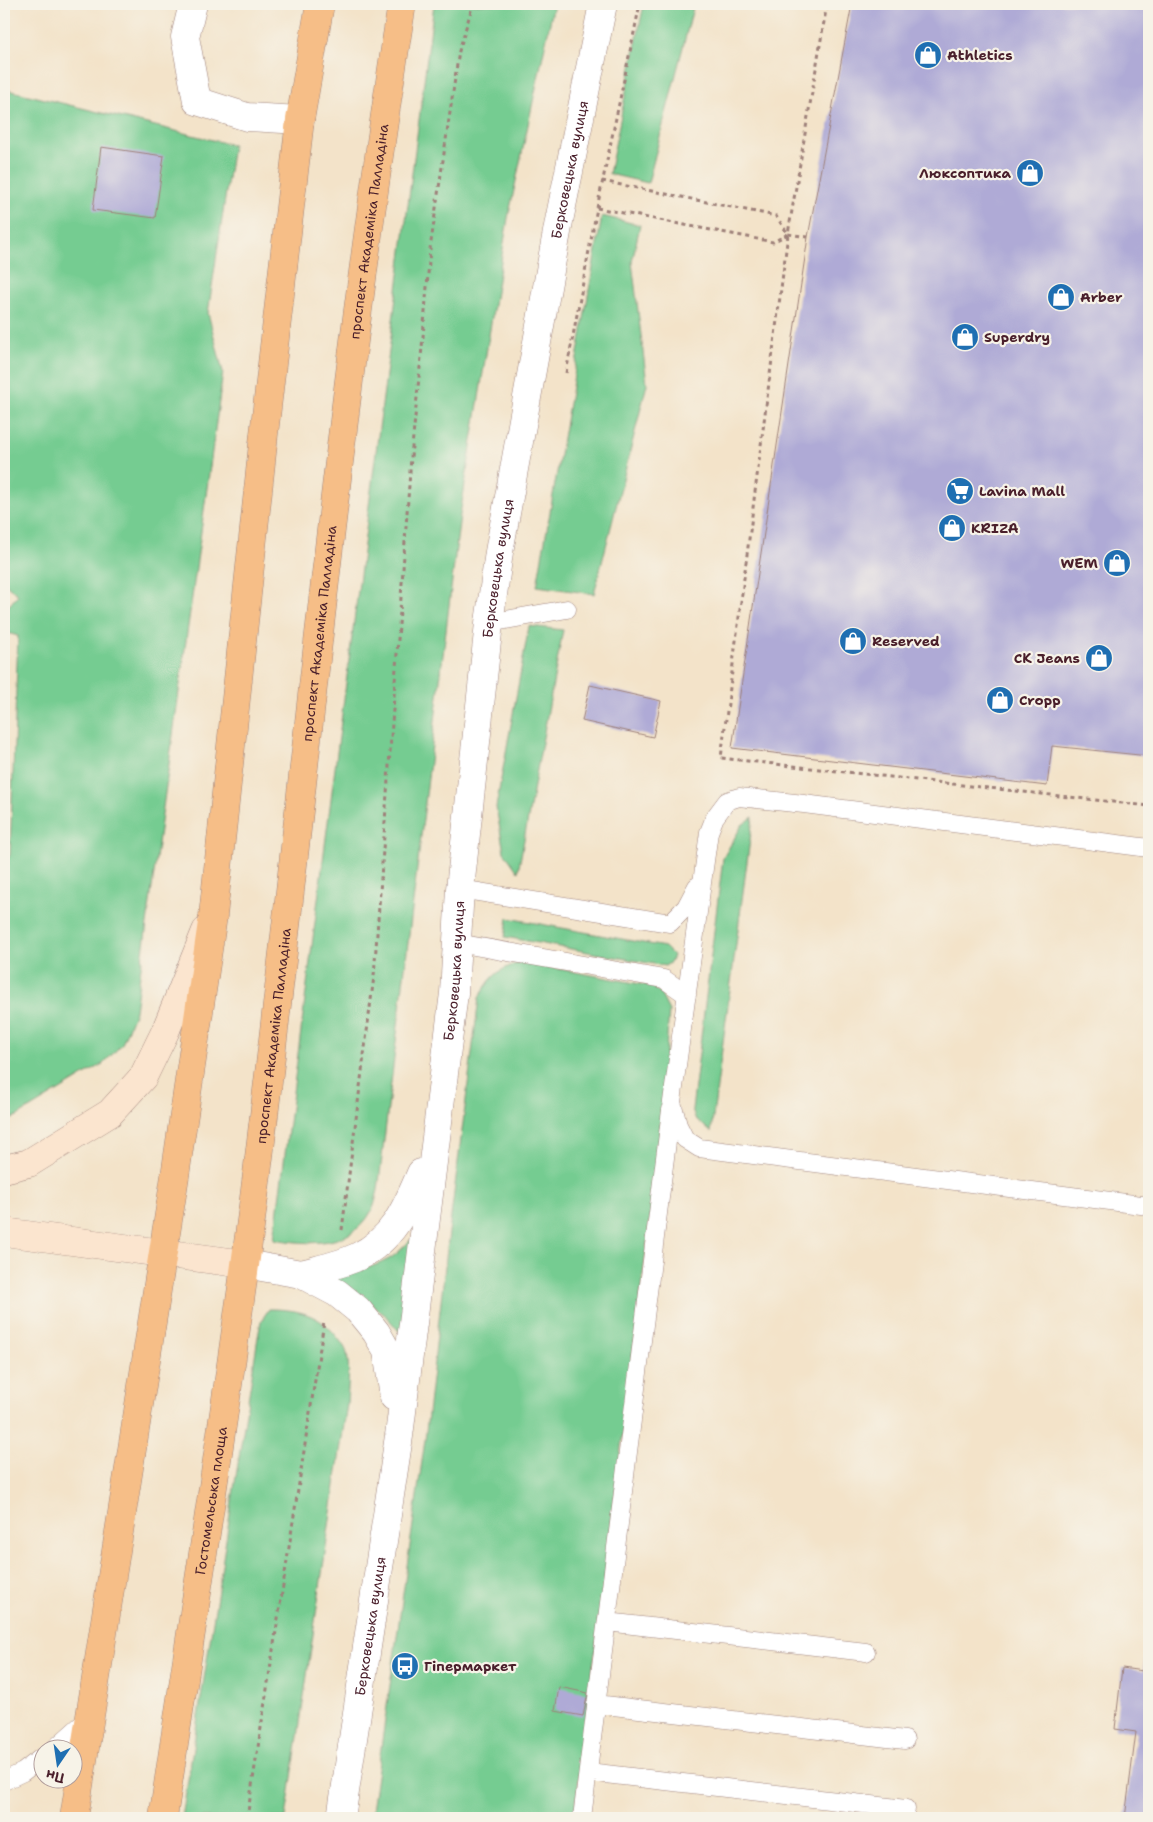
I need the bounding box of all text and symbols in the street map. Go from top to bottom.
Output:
shop icon: Athletics [913,40,943,70]
place label: Athletics [947,46,1013,64]
street label: Берковецька вулиця [547,99,592,240]
street label: проспект Академіка Палладіна [345,122,393,340]
shop icon: Люксоптика [1015,158,1045,188]
place label: Люксоптика [919,164,1011,182]
shop icon: Arber [1046,282,1076,312]
place label: Arber [1080,288,1123,306]
shop icon: Superdry [950,322,980,352]
place label: Superdry [984,328,1050,346]
supermarket icon: Lavina Mall [945,476,975,506]
place label: Lavina Mall [979,482,1065,500]
street label: Берковецька вулиця [478,497,518,639]
shop icon: KRIZA [937,513,967,543]
place label: KRIZA [971,519,1019,537]
street label: проспект Академіка Палладіна [298,524,340,742]
shop icon: WEM [1102,548,1132,578]
place label: WEM [1061,554,1099,572]
shop icon: Reserved [838,626,868,656]
place label: Reserved [872,632,940,650]
shop icon: CK Jeans [1084,643,1114,673]
place label: CK Jeans [1014,649,1080,667]
shop icon: Cropp [985,685,1015,715]
place label: Cropp [1019,691,1061,709]
street label: Берковецька вулиця [439,900,468,1042]
street label: проспект Академіка Палладіна [252,927,295,1145]
street label: Гостомельська площа [191,1425,231,1576]
street label: Берковецька вулиця [351,1555,390,1697]
bus stop icon: Гіпермаркет [390,1651,420,1681]
place label: Гіпермаркет [424,1657,517,1675]
north arrow [32,1740,82,1790]
text: Пн [44,1766,66,1788]

